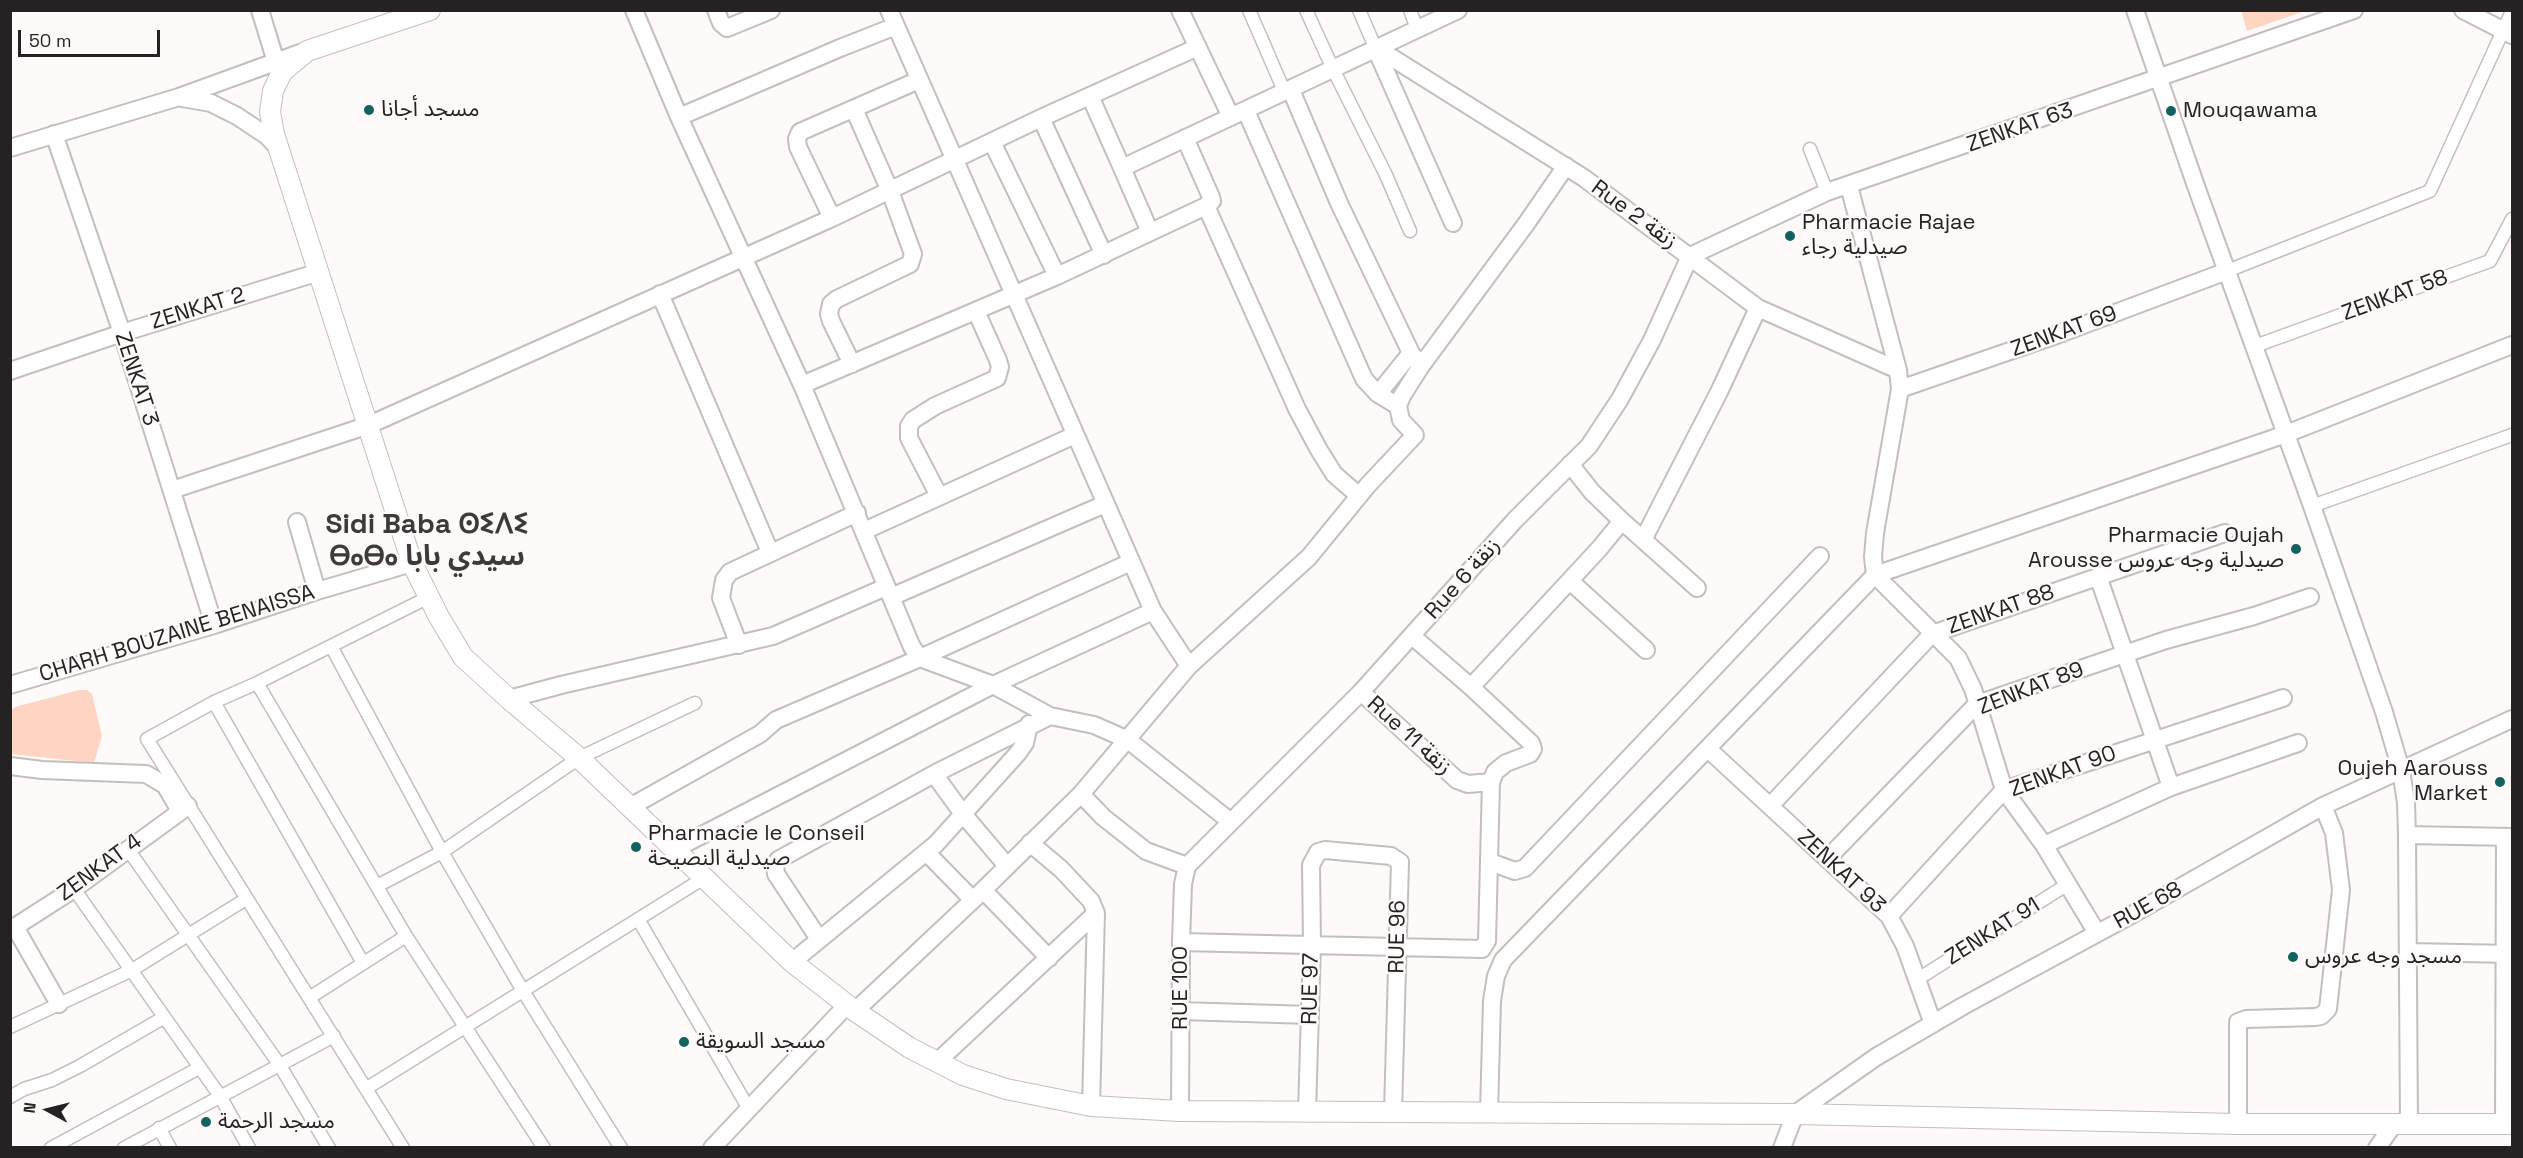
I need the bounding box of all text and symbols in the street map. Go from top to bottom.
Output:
scale bar [21,18,164,56]
text: 50 m [29,29,71,52]
place label: مسجد أجانا [381,97,479,123]
street label: ZENKAT 63 [1963,98,2077,158]
place label: Mouqawama [2183,98,2317,124]
marker: مسجد أجانا [362,103,376,117]
marker: Mouqawama [2164,104,2178,118]
street label: Rue 2 زنقة [1586,175,1682,255]
place label: Pharmacie Rajae صيدلية رجاء [1802,210,1975,262]
marker: Pharmacie Rajae صيدلية رجاء [1783,229,1797,243]
street label: ZENKAT 58 [2338,265,2452,327]
street label: ZENKAT 2 [148,282,248,336]
street label: ZENKAT 69 [2007,301,2121,363]
street label: ZENKAT 3 [108,329,164,429]
district label: Sidi Baba ⵙⵉⴷⵉ ⴱⴰⴱⴰ سيدي بابا [325,508,529,574]
place label: Pharmacie Oujah Arousse صيدلية وجه عروس [2028,523,2284,574]
street label: Rue 6 زنقة [1420,533,1506,625]
marker: Pharmacie Oujah Arousse صيدلية وجه عروس [2289,542,2303,556]
street label: ZENKAT 88 [1944,579,2058,641]
street label: CHARH BOUZAINE BENAISSA [36,580,318,688]
street label: ZENKAT 89 [1974,657,2088,721]
street label: Rue 11 زنقة [1361,691,1457,781]
street label: ZENKAT 90 [2006,741,2120,803]
place label: Oujeh Aarouss Market [2338,756,2488,807]
marker: Oujeh Aarouss Market [2493,775,2507,789]
place label: Pharmacie le Conseil صيدلية النصيحة [648,821,865,872]
street label: ZENKAT 93 [1792,825,1890,919]
street label: ZENKAT 4 [53,829,147,907]
marker: Pharmacie le Conseil صيدلية النصيحة [629,840,643,854]
street label: RUE 68 [2109,877,2187,935]
street label: ZENKAT 91 [1941,893,2045,971]
street label: RUE 96 [1384,900,1412,974]
place label: مسجد وجه عروس [2305,944,2462,970]
street label: RUE 100 [1168,946,1194,1030]
marker: مسجد وجه عروس [2286,950,2300,964]
street label: RUE 97 [1297,953,1325,1025]
place label: مسجد السويقة [696,1029,826,1055]
marker: مسجد السويقة [677,1035,691,1049]
north arrow [18,1080,78,1140]
text: N [19,1101,41,1114]
place label: مسجد الرحمة [218,1109,335,1135]
marker: مسجد الرحمة [199,1115,213,1129]

